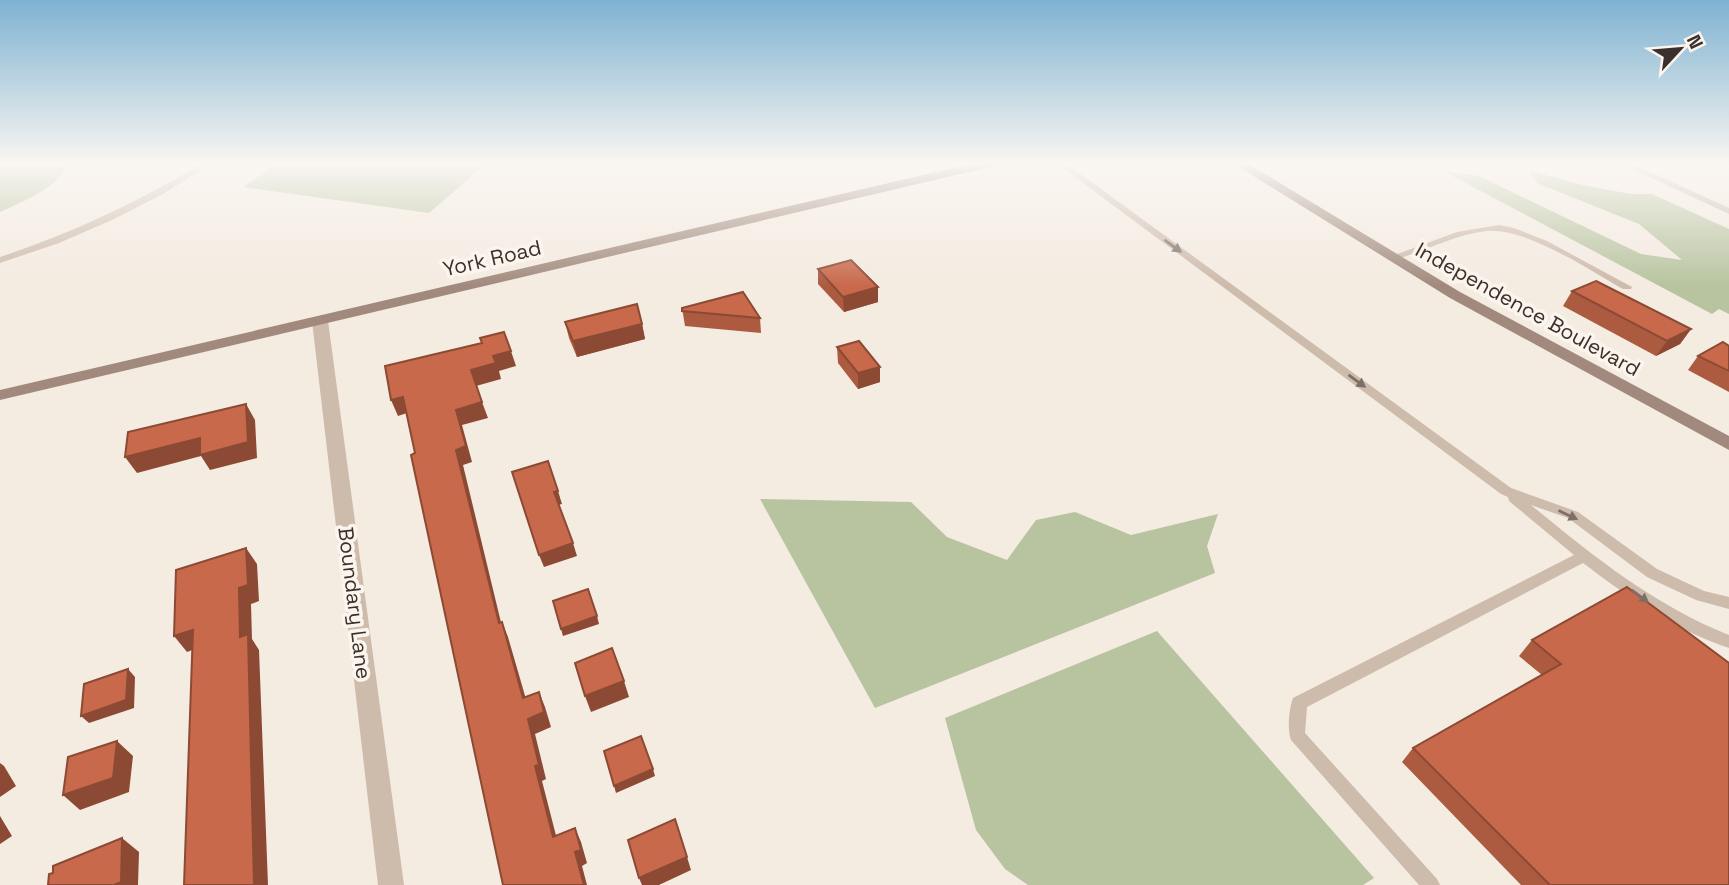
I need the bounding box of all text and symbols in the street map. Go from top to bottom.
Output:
north arrow [1645,14,1715,84]
text: N [1681,31,1709,53]
street label: York Road [440,234,544,282]
street label: Independence Boulevard [1411,236,1645,382]
one-way arrow [1164,239,1183,253]
one-way arrow [1347,374,1366,388]
one-way arrow [1558,509,1578,521]
street label: Boundary Lane [332,525,378,681]
one-way arrow [1631,589,1649,603]

